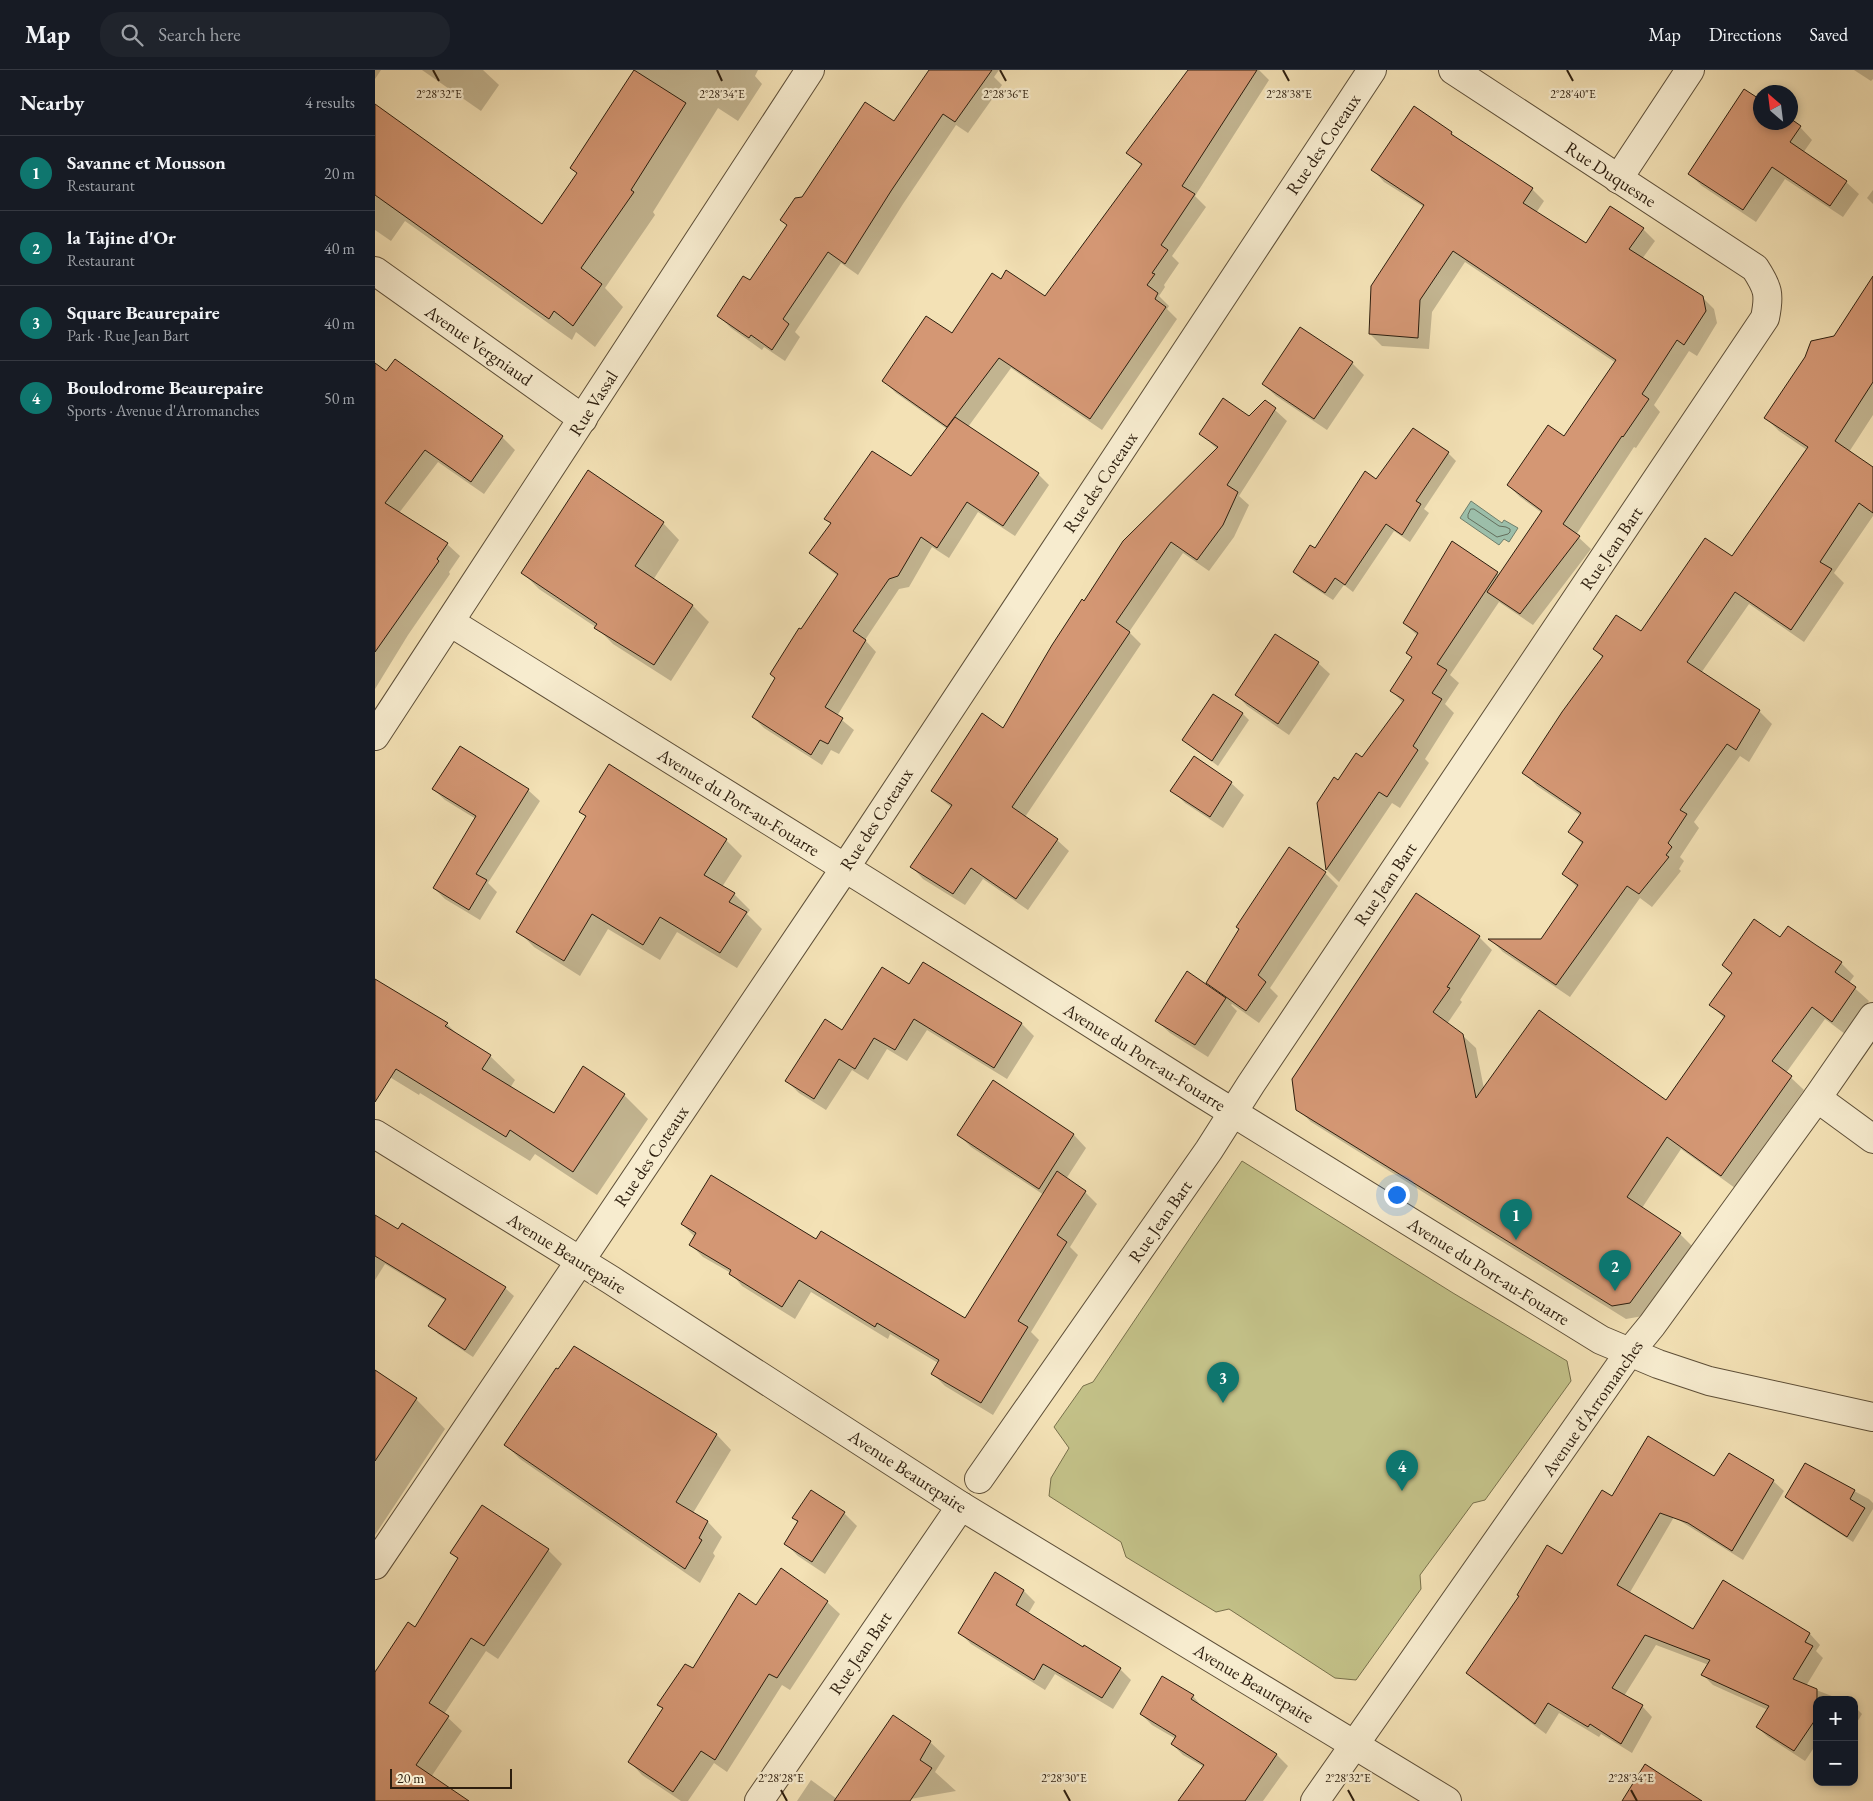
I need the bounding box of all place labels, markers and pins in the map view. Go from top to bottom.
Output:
pin: 1 [1500,1199,1532,1240]
pin: 2 [1599,1250,1631,1291]
pin: 3 [1207,1362,1239,1403]
pin: 4 [1386,1450,1418,1491]

